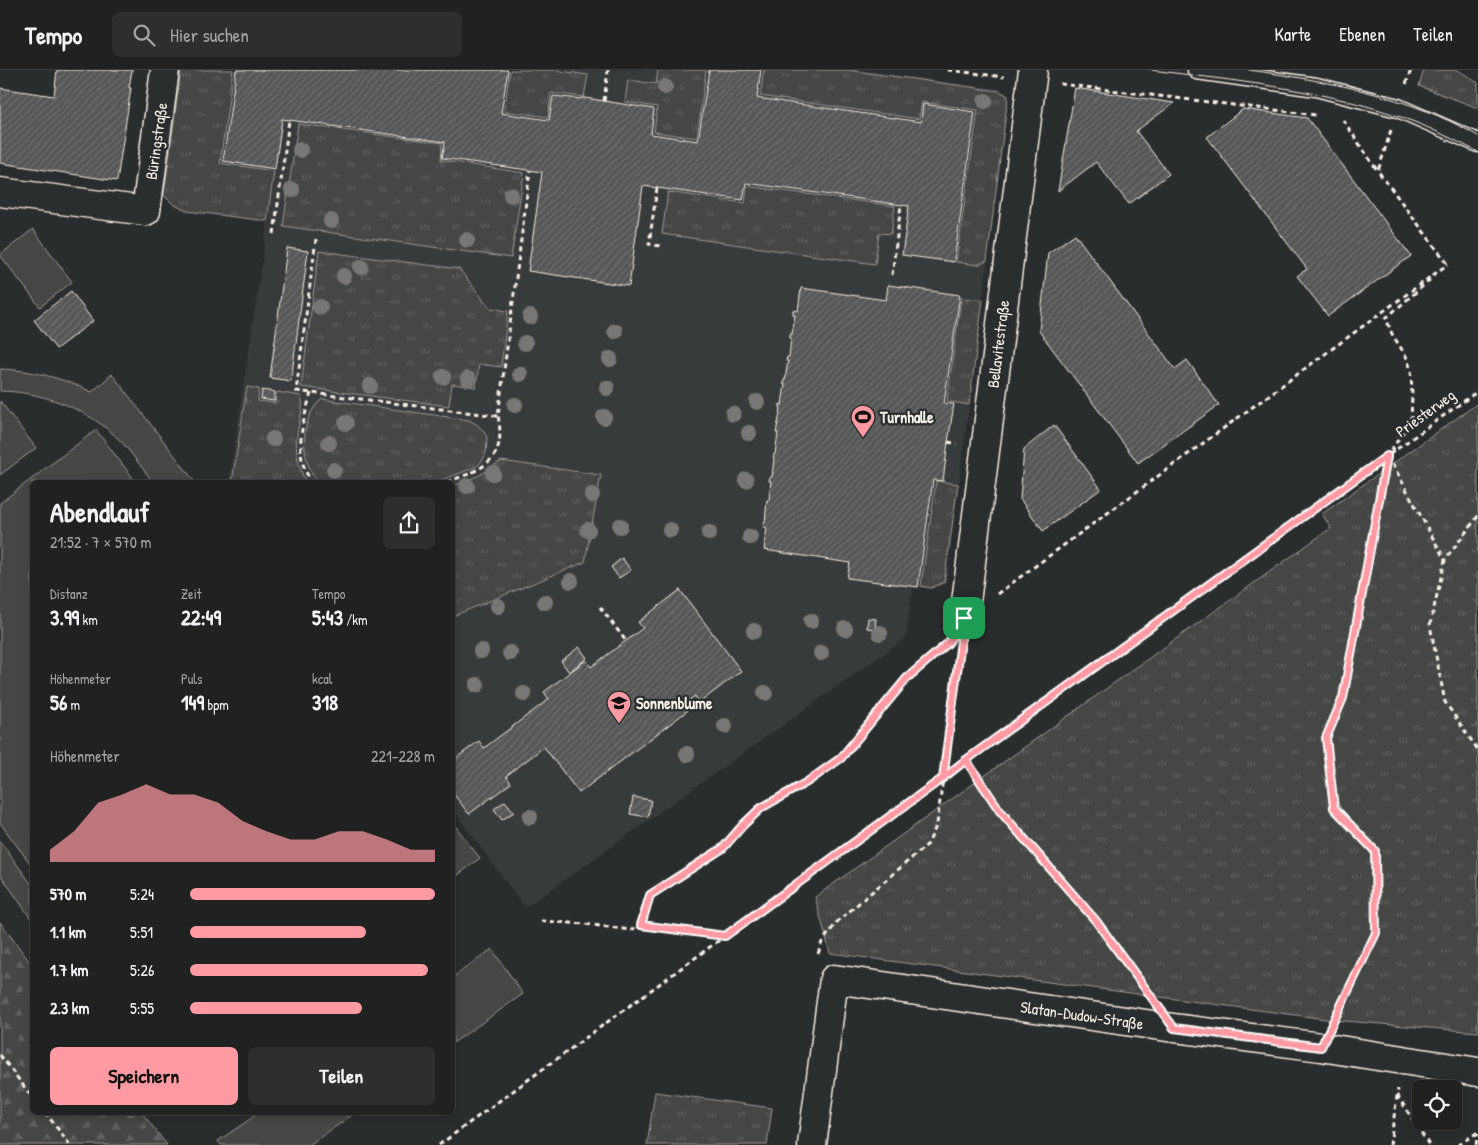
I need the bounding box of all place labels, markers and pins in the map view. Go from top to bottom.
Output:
sports icon: Turnhalle [850,404,876,438]
place label: Turnhalle [879,406,934,428]
pin [943,597,985,639]
school or university icon: Sonnenblume [606,690,632,724]
place label: Sonnenblume [636,692,713,714]

